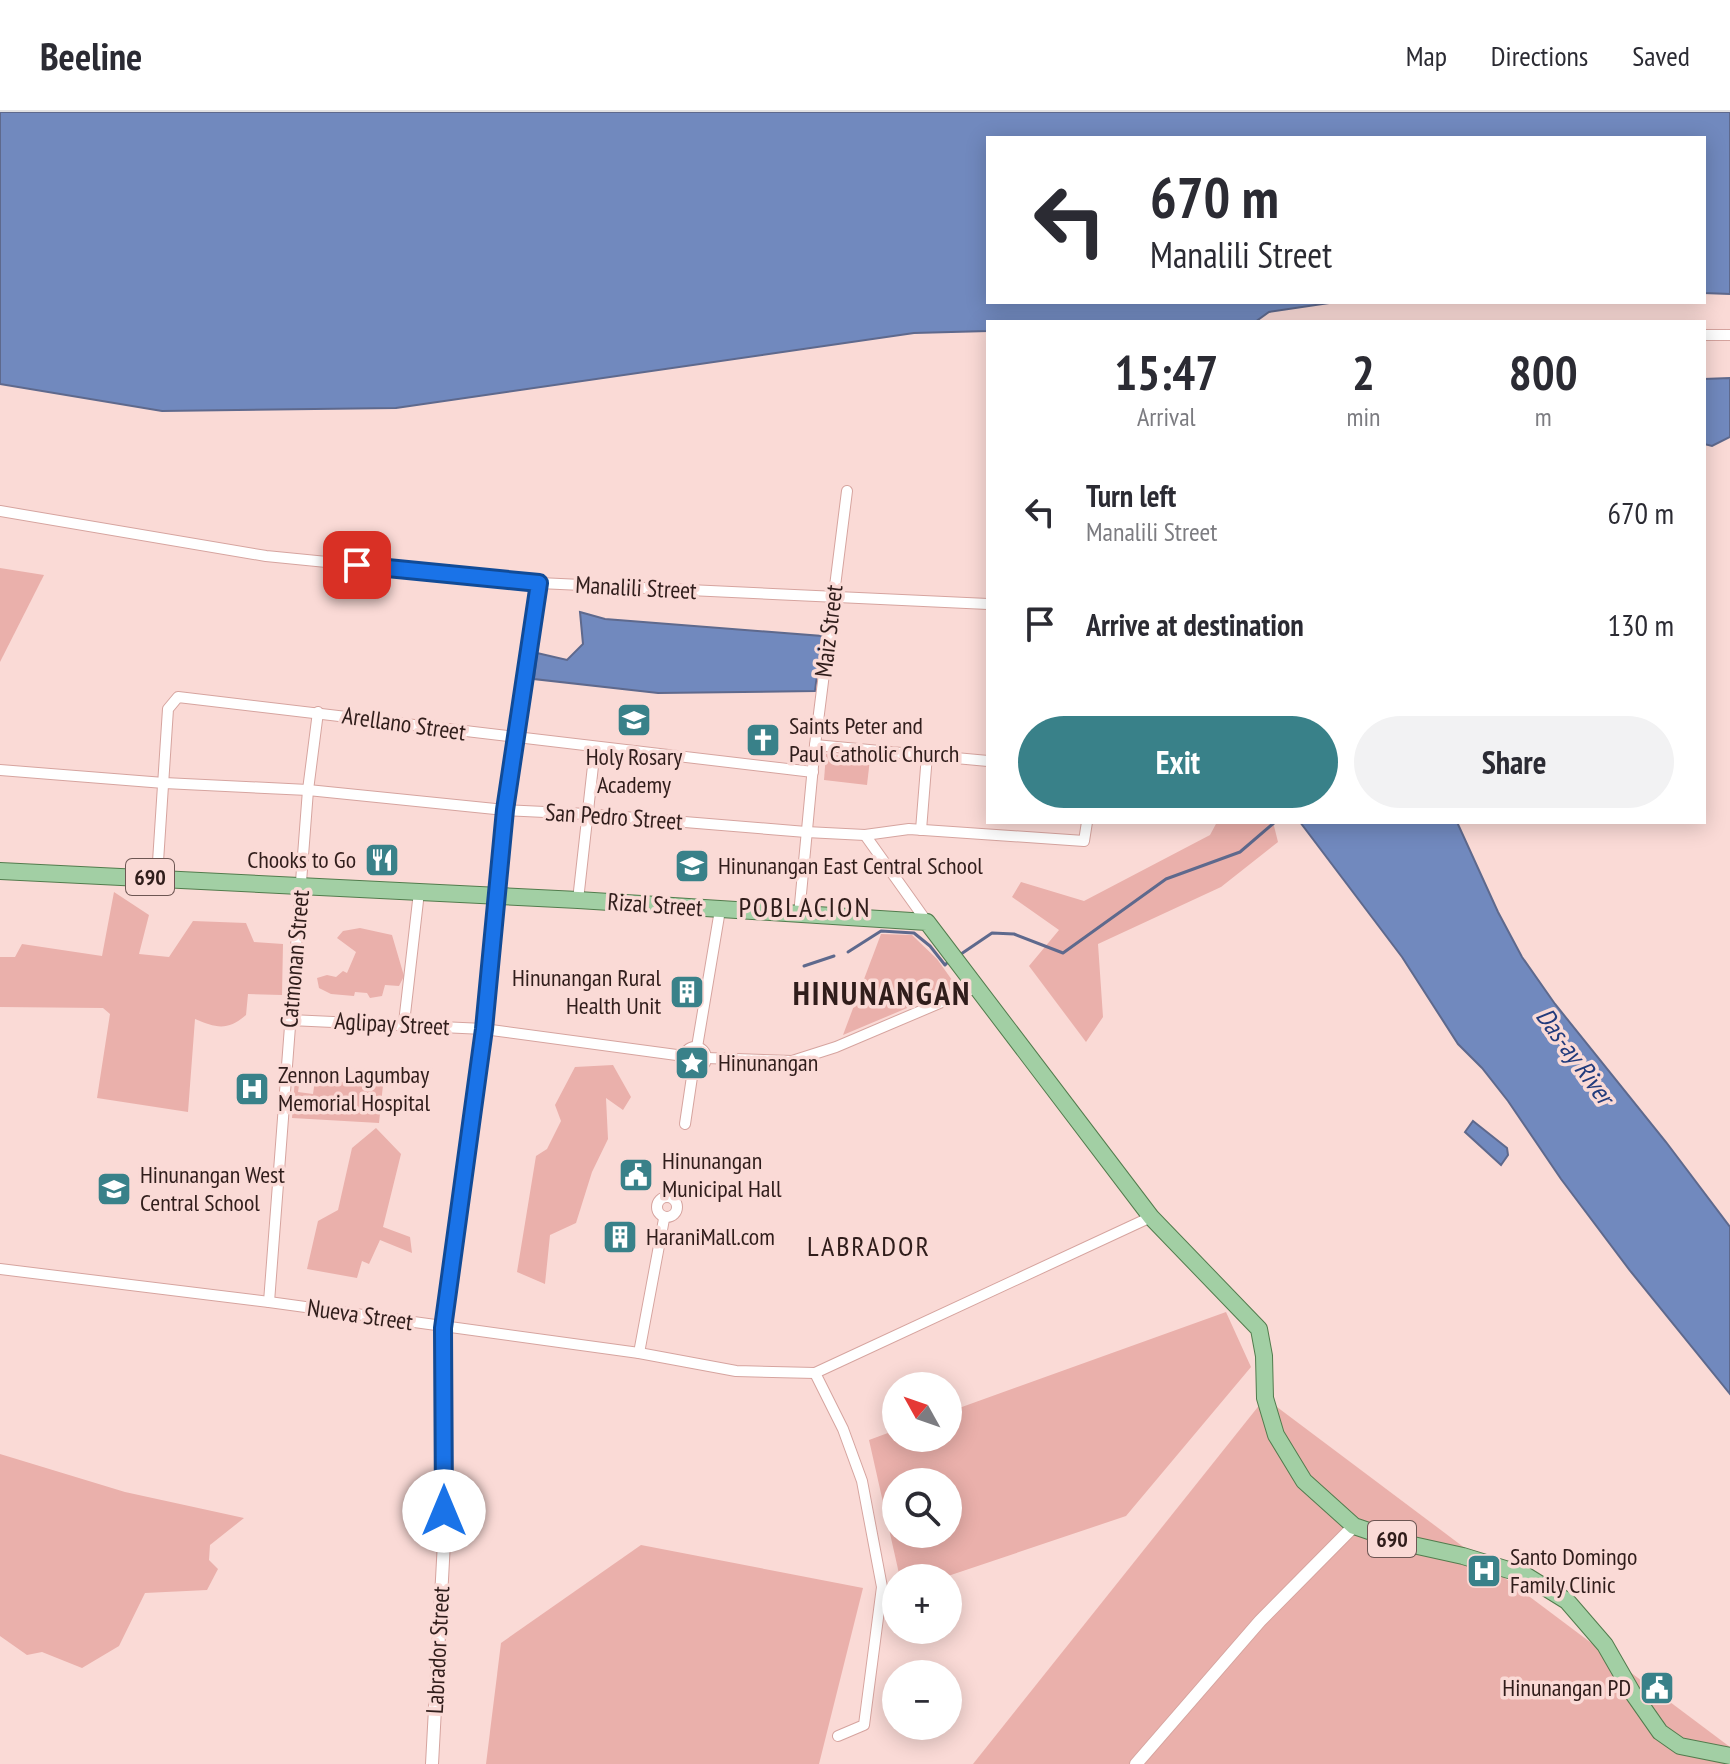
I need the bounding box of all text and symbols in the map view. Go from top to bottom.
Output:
text: Beeline [40,31,142,80]
text: Map [1406,37,1447,74]
text: Directions [1491,37,1588,74]
text: Saved [1632,37,1690,74]
text: 670 m [1150,161,1279,233]
icon: left [1018,168,1122,272]
text: Manalili Street [1150,231,1332,278]
text: 15:47 [1114,341,1218,403]
text: 2 [1352,341,1375,403]
text: 800 [1509,341,1578,403]
text: Arrival [1137,400,1196,433]
text: min [1346,400,1380,433]
text: m [1535,400,1552,433]
text: Turn left [1086,476,1176,515]
icon: left [1018,490,1062,534]
text: 670 m [1608,493,1674,532]
text: Manalili Street [1086,515,1218,548]
pin [323,531,391,599]
icon: arrive [335,543,379,587]
street label: Manalili Street [575,569,698,606]
street label: Maiz Street [807,583,850,679]
icon: arrive [1018,602,1062,646]
text: Arrive at destination [1086,605,1304,644]
text: 130 m [1608,605,1674,644]
street label: Arellano Street [340,700,468,748]
school or university icon: Holy Rosary Academy [615,701,653,739]
place label: Saints Peter and Paul Catholic Church [789,710,959,769]
button: Exit [1018,716,1338,808]
button: Share [1354,716,1674,808]
church icon: Saints Peter and Paul Catholic Church [744,721,782,759]
place label: Holy Rosary Academy [586,741,682,800]
street label: San Pedro Street [544,796,684,837]
restaurant icon: Chooks to Go [363,841,401,879]
place label: Chooks to Go [247,844,356,875]
school or university icon: Hinunangan East Central School [673,847,711,885]
place label: Hinunangan East Central School [718,850,983,881]
road number: 690 [126,859,174,895]
street label: Rizal Street [606,886,704,923]
street label: Catmonan Street [273,888,316,1029]
district label: POBLACION [738,888,872,925]
place label: Hinunangan Rural Health Unit [512,962,661,1021]
district label: HINUNANGAN [793,972,971,1014]
building icon: Hinunangan Rural Health Unit [668,973,706,1011]
water label: Das-ay River [1529,1001,1624,1114]
street label: Aglipay Street [334,1005,451,1042]
place icon: Hinunangan [673,1044,711,1082]
place label: Hinunangan [718,1047,818,1078]
place label: Zennon Lagumbay Memorial Hospital [278,1059,430,1118]
hospital icon: Zennon Lagumbay Memorial Hospital [233,1070,271,1108]
place label: Hinunangan Municipal Hall [662,1145,782,1204]
public building icon: Hinunangan Municipal Hall [617,1156,655,1194]
place label: Hinunangan West Central School [140,1159,285,1218]
school or university icon: Hinunangan West Central School [95,1170,133,1208]
building icon: HaraniMall.com [601,1218,639,1256]
place label: HaraniMall.com [646,1221,775,1252]
district label: LABRADOR [807,1227,931,1264]
street label: Nueva Street [305,1292,415,1337]
north arrow [882,1372,962,1452]
map controls [882,1372,962,1740]
button: search [882,1468,962,1548]
position arrow [402,1469,486,1553]
road number: 690 [1368,1521,1416,1557]
place label: Santo Domingo Family Clinic [1510,1541,1637,1600]
hospital icon: Santo Domingo Family Clinic [1465,1552,1503,1590]
button: + [882,1564,962,1644]
street label: Labrador Street [419,1585,456,1715]
button: − [882,1660,962,1740]
public building icon: Hinunangan PD [1638,1669,1676,1707]
place label: Hinunangan PD [1502,1672,1631,1703]

